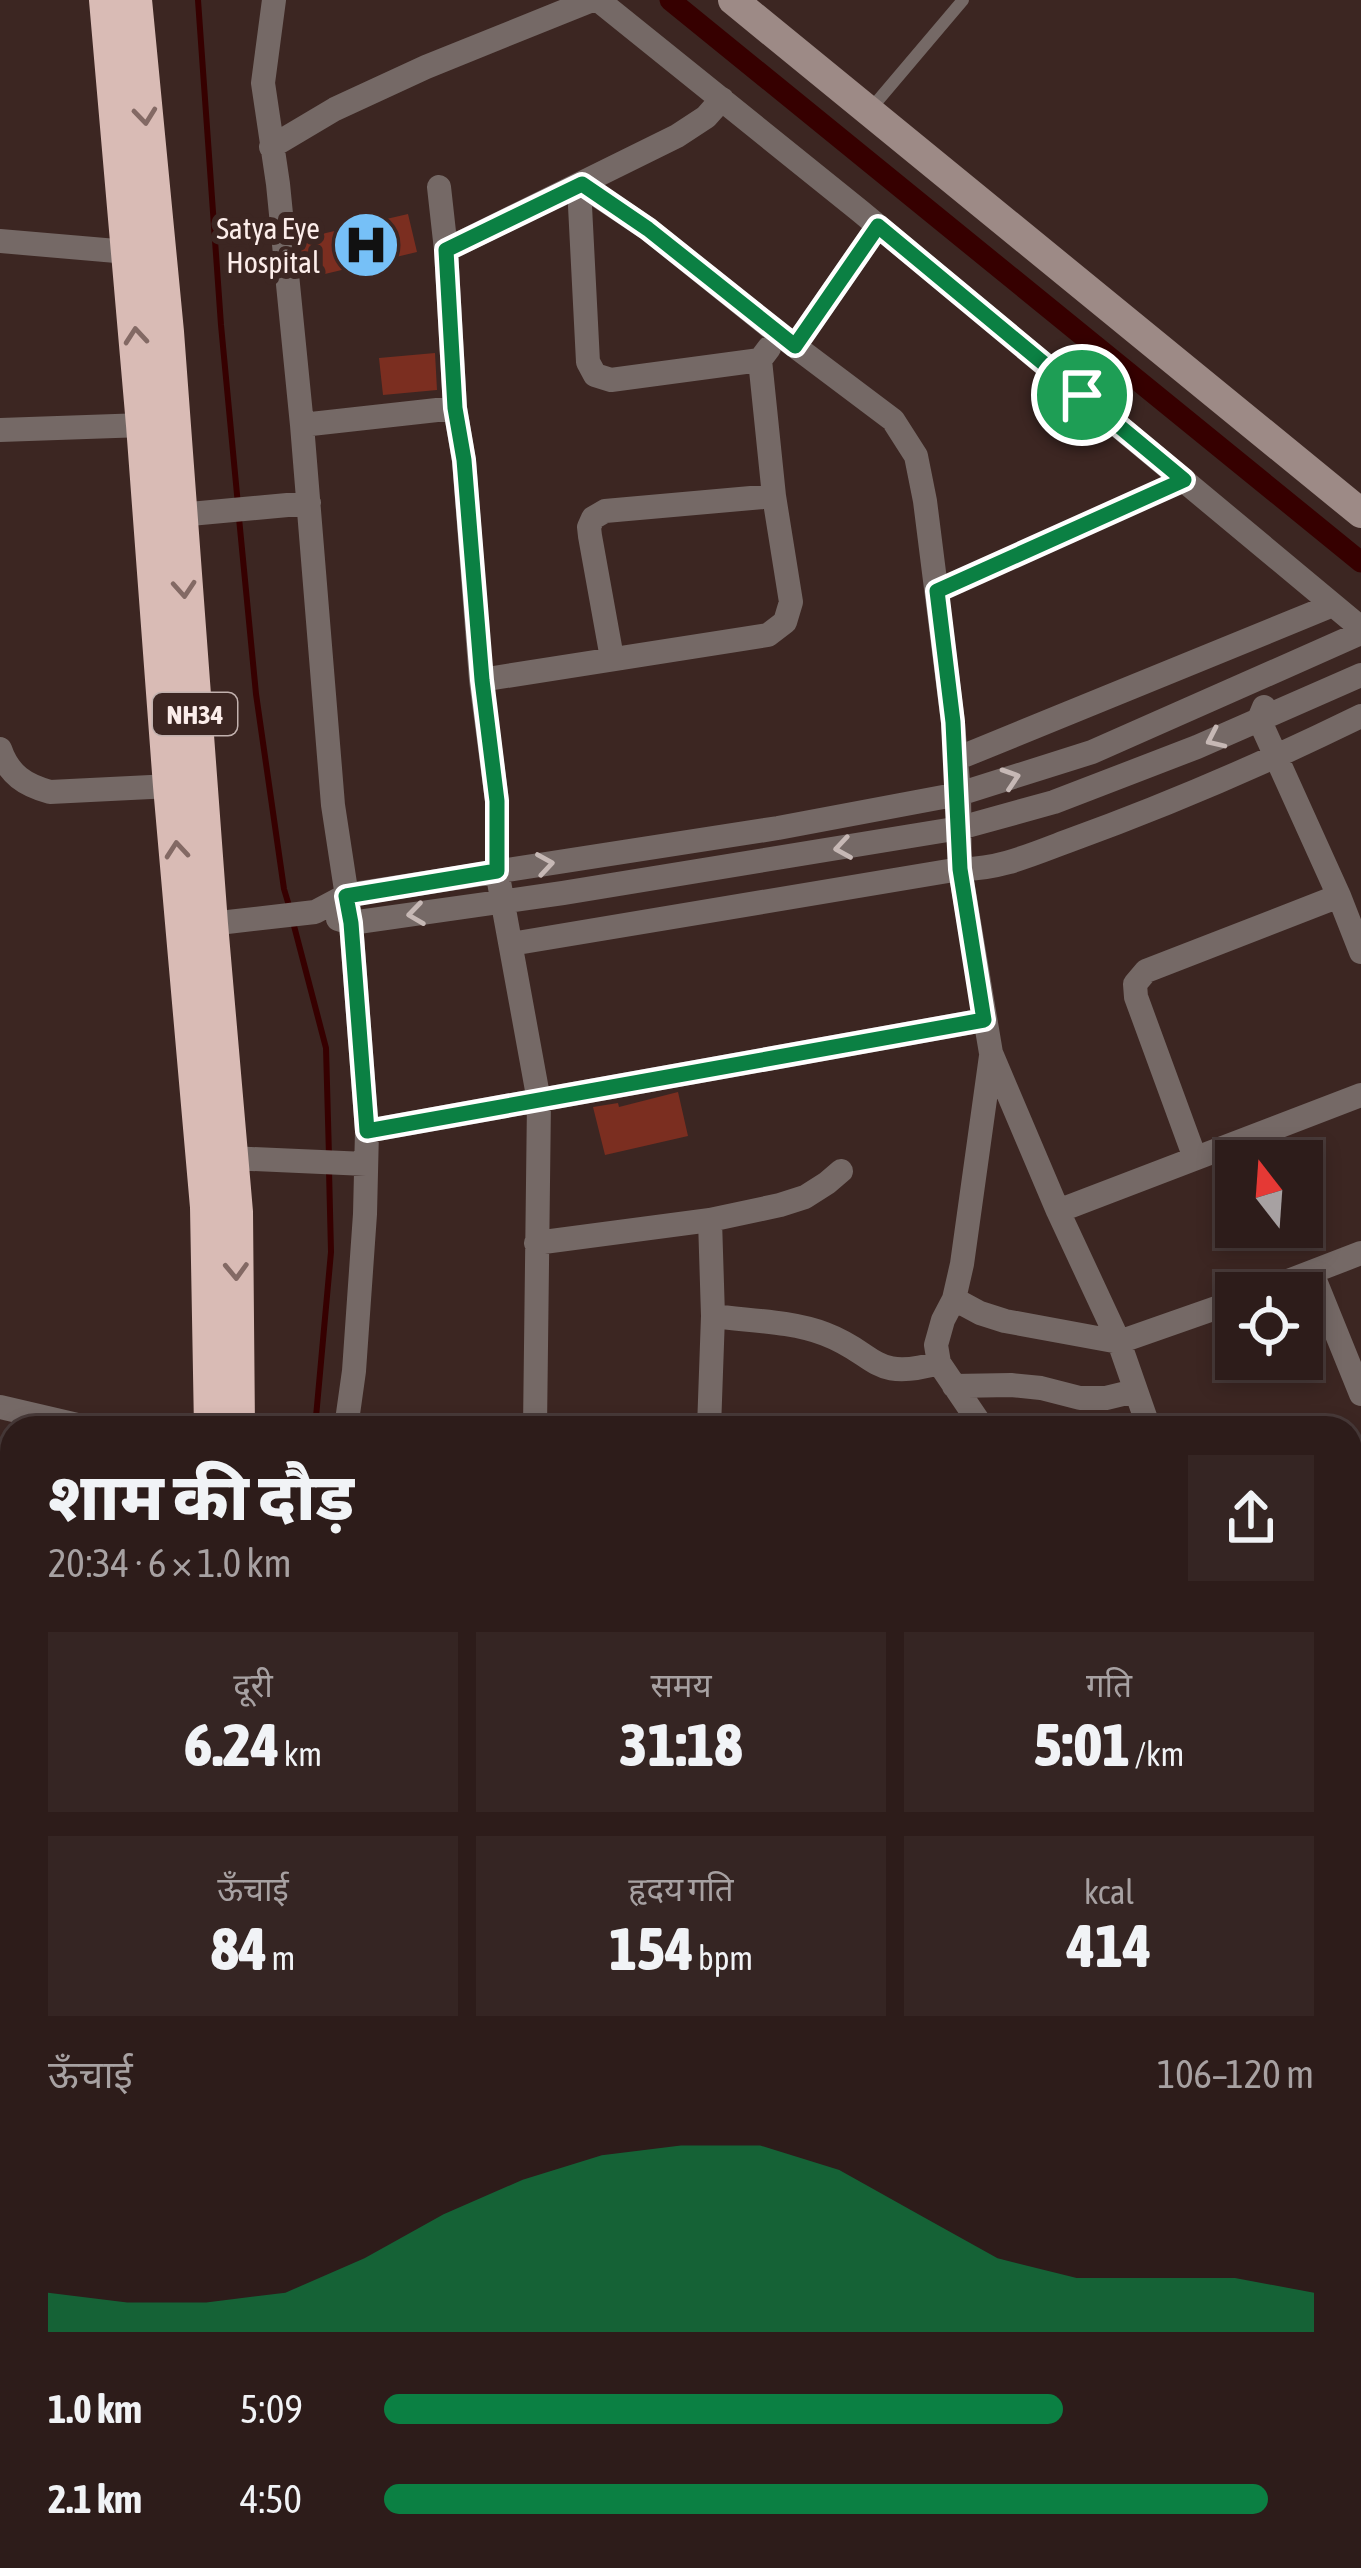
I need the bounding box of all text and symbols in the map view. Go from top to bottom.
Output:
one-way arrow [132,107,157,126]
hospital icon: Satya Eye Hospital [331,210,401,280]
place label: Satya Eye Hospital [216,211,320,279]
one-way arrow [124,326,149,345]
pin [1031,344,1133,446]
icon: arrive [1049,362,1115,428]
one-way arrow [171,580,197,599]
road number: NH34 [153,693,237,735]
one-way arrow [1206,724,1228,748]
one-way arrow [1000,767,1021,792]
one-way arrow [833,834,853,859]
one-way arrow [165,840,190,859]
one-way arrow [535,852,555,878]
one-way arrow [406,900,426,926]
north arrow [1215,1140,1323,1248]
map controls [1215,1140,1323,1380]
one-way arrow [223,1262,249,1281]
button: locate [1215,1272,1323,1380]
button: share [1188,1455,1314,1581]
text: शाम की दौड़ [48,1458,354,1534]
text: 20:34 · 6 × 1.0 km [48,1541,292,1585]
text: दूरी [233,1666,273,1704]
text: समय [650,1666,712,1704]
text: गति [1086,1666,1132,1704]
text: 6.24 [184,1710,279,1779]
text: 31:18 [619,1710,743,1779]
text: 5:01 [1034,1710,1130,1779]
text: km [279,1735,322,1773]
text: /km [1130,1735,1184,1773]
text: ऊँचाई [217,1870,289,1908]
text: हृदय गति [628,1870,734,1908]
text: kcal [1084,1873,1134,1911]
text: 414 [1067,1911,1151,1980]
text: 84 [211,1914,267,1983]
text: 154 [609,1914,694,1983]
text: m [267,1939,295,1977]
text: bpm [694,1939,753,1977]
text: ऊँचाई [48,2052,133,2096]
text: 106–120 m [1157,2052,1314,2096]
text: 1.0 km [48,2387,142,2431]
text: 5:09 [240,2387,303,2431]
text: 2.1 km [48,2477,142,2521]
text: 4:50 [240,2477,302,2521]

